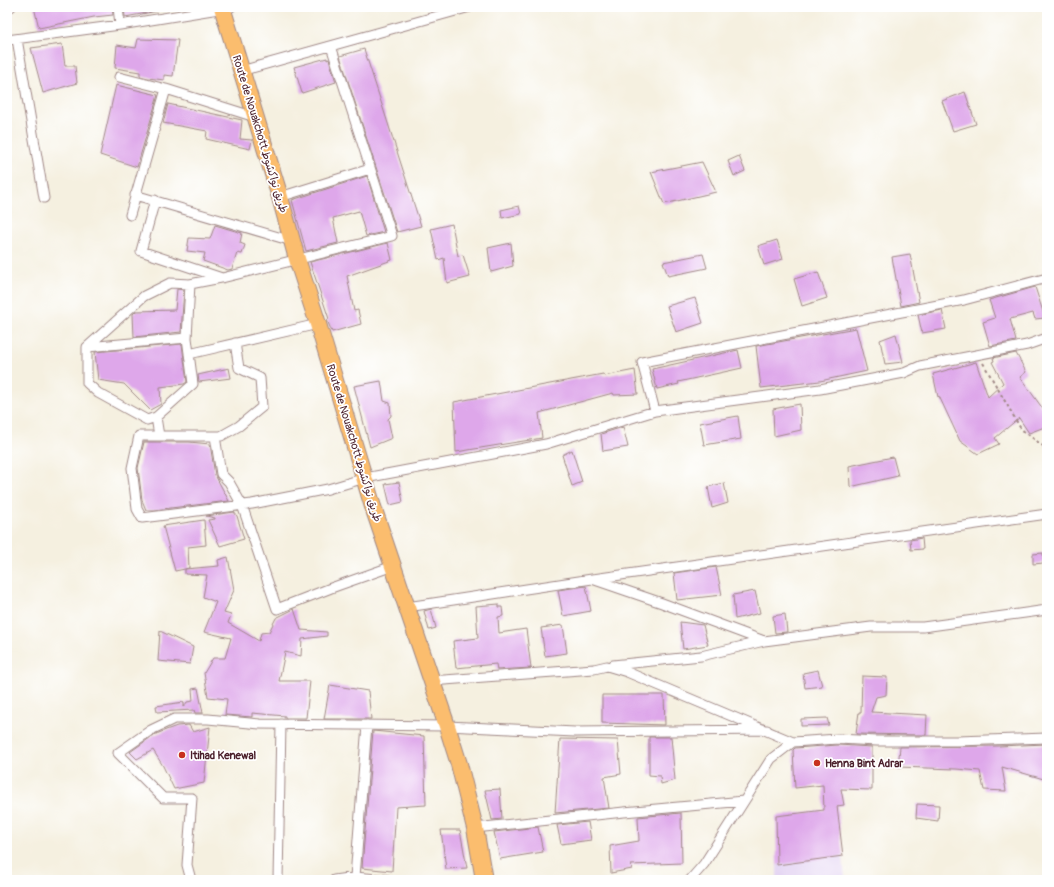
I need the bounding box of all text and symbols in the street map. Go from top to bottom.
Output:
street label: Route de Nouakchott طريق نواكشوط [229,54,290,215]
street label: Route de Nouakchott طريق نواكشوط [323,363,384,524]
place label: Itihad Kenewal [190,749,257,762]
marker: Itihad Kenewal [177,750,187,760]
place label: Henna Bint Adrar [825,757,904,770]
marker: Henna Bint Adrar [812,758,822,768]

